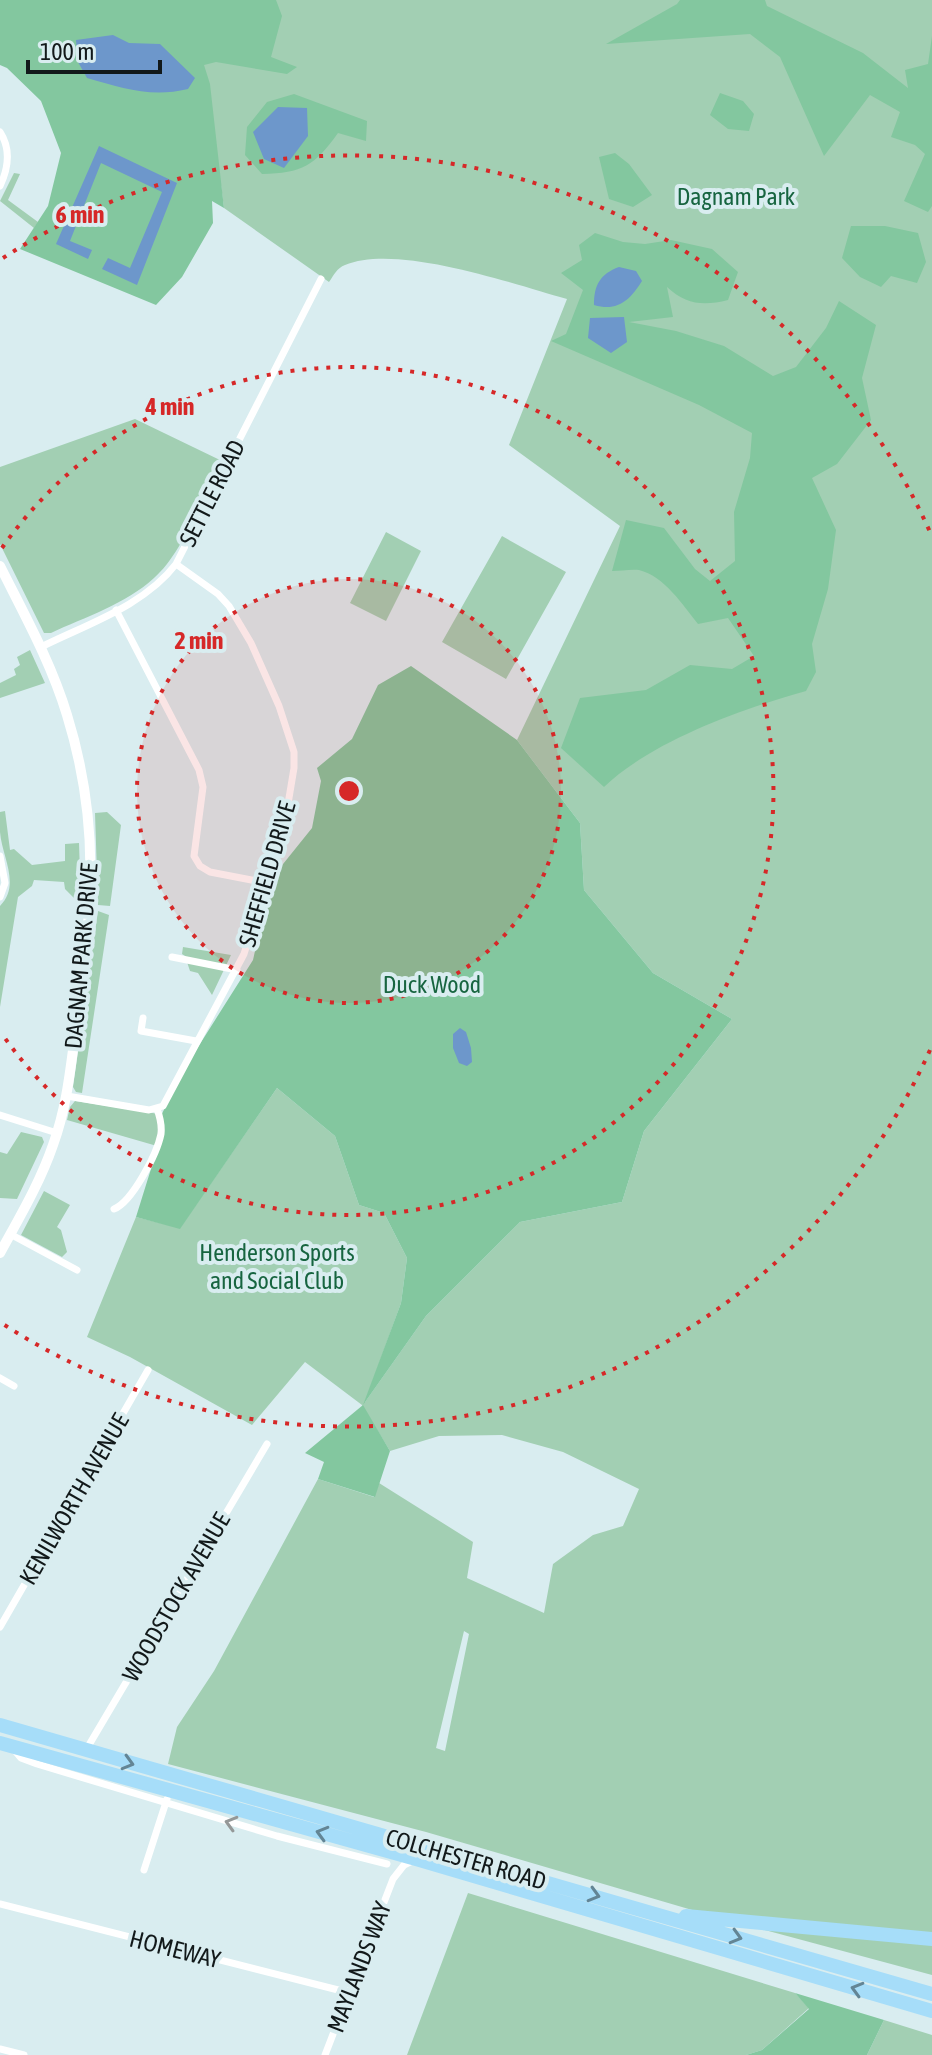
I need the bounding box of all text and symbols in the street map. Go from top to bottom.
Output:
scale bar [28,24,160,74]
text: 100 m [40,38,94,65]
park label: Dagnam Park [677,183,796,210]
text: 6 min [55,201,105,228]
text: 4 min [144,393,195,420]
street label: SETTLE ROAD [174,436,250,550]
text: 2 min [174,627,224,654]
centre of rings [335,777,363,805]
street label: SHEFFIELD DRIVE [233,798,301,950]
street label: DAGNAM PARK DRIVE [59,862,103,1050]
park label: Duck Wood [383,971,481,998]
park label: Henderson Sports and Social Club [199,1239,355,1294]
street label: KENILWORTH AVENUE [14,1409,134,1589]
street label: WOODSTOCK AVENUE [117,1508,235,1686]
one-way arrow [121,1754,135,1770]
one-way arrow [225,1816,239,1832]
street label: COLCHESTER ROAD [383,1823,549,1895]
one-way arrow [316,1825,330,1842]
one-way arrow [587,1886,600,1902]
street label: MAYLANDS WAY [322,1898,396,2036]
street label: HOMEWAY [127,1925,223,1973]
one-way arrow [729,1928,742,1944]
one-way arrow [851,1982,865,1998]

